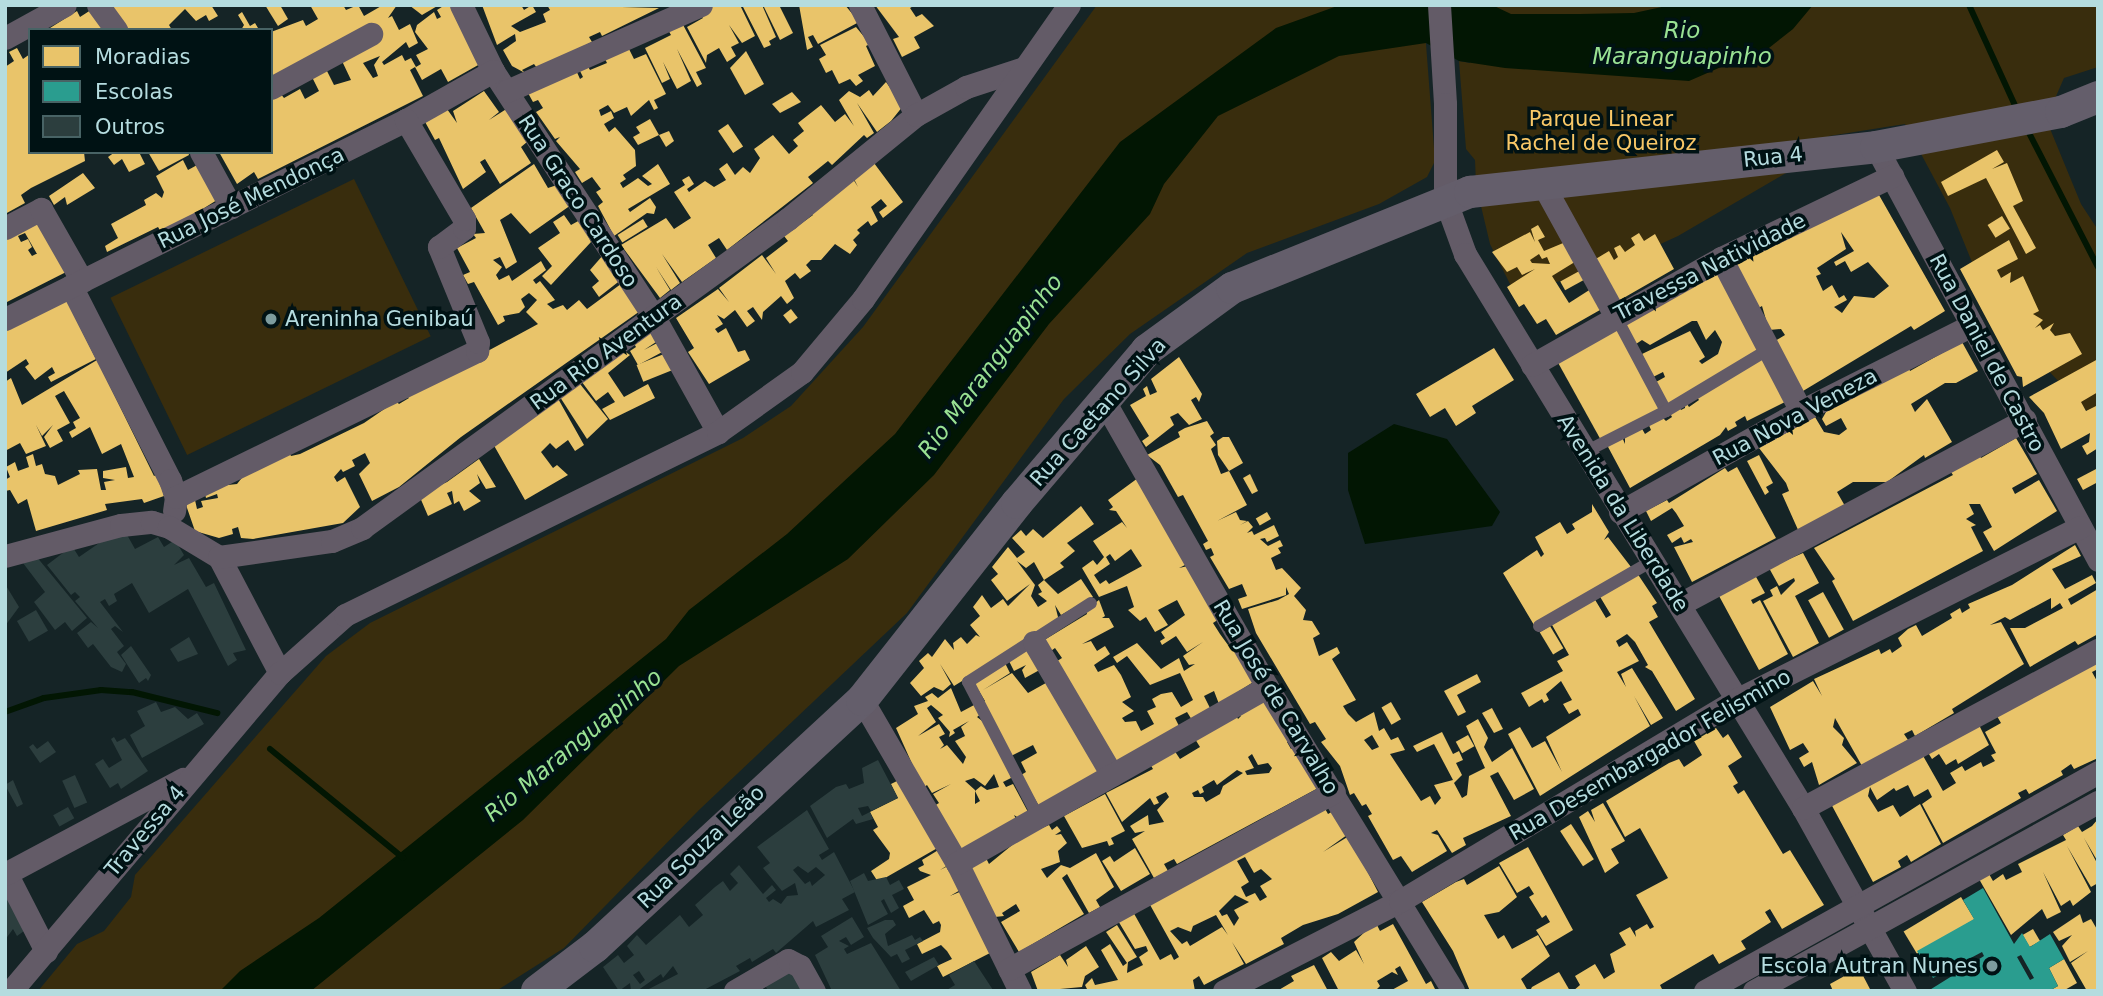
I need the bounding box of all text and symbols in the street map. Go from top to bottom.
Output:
water label: Rio Maranguapinho [1592,16,1772,70]
legend [28,28,273,154]
text: Moradias [95,45,190,69]
text: Escolas [95,80,173,104]
park label: Parque Linear Rachel de Queiroz [1506,106,1696,156]
street label: Rua Graco Cardoso [513,110,643,292]
text: Outros [95,115,165,139]
street label: Rua 4 [1742,141,1804,173]
street label: Rua José Mendonça [154,142,348,254]
street label: Travessa Natividade [1610,208,1810,326]
street label: Rua Daniel de Castro [1924,250,2050,456]
water label: Rio Maranguapinho [912,269,1068,463]
street label: Rua Rio Aventura [525,289,687,415]
place label: Areninha Genibaú [285,306,474,332]
marker: Areninha Genibaú [263,311,279,327]
street label: Rua Caetano Silva [1025,333,1171,491]
street label: Rua Nova Veneza [1708,363,1882,471]
street label: Avenida da Liberdade [1552,410,1694,616]
street label: Rua José de Carvalho [1208,595,1344,799]
water label: Rio Maranguapinho [479,663,667,827]
street label: Rua Desembargador Felismino [1505,664,1795,846]
street label: Travessa 4 [100,780,190,882]
street label: Rua Souza Leão [632,780,770,914]
place label: Escola Autran Nunes [1760,953,1978,979]
marker: Escola Autran Nunes [1984,958,2000,974]

